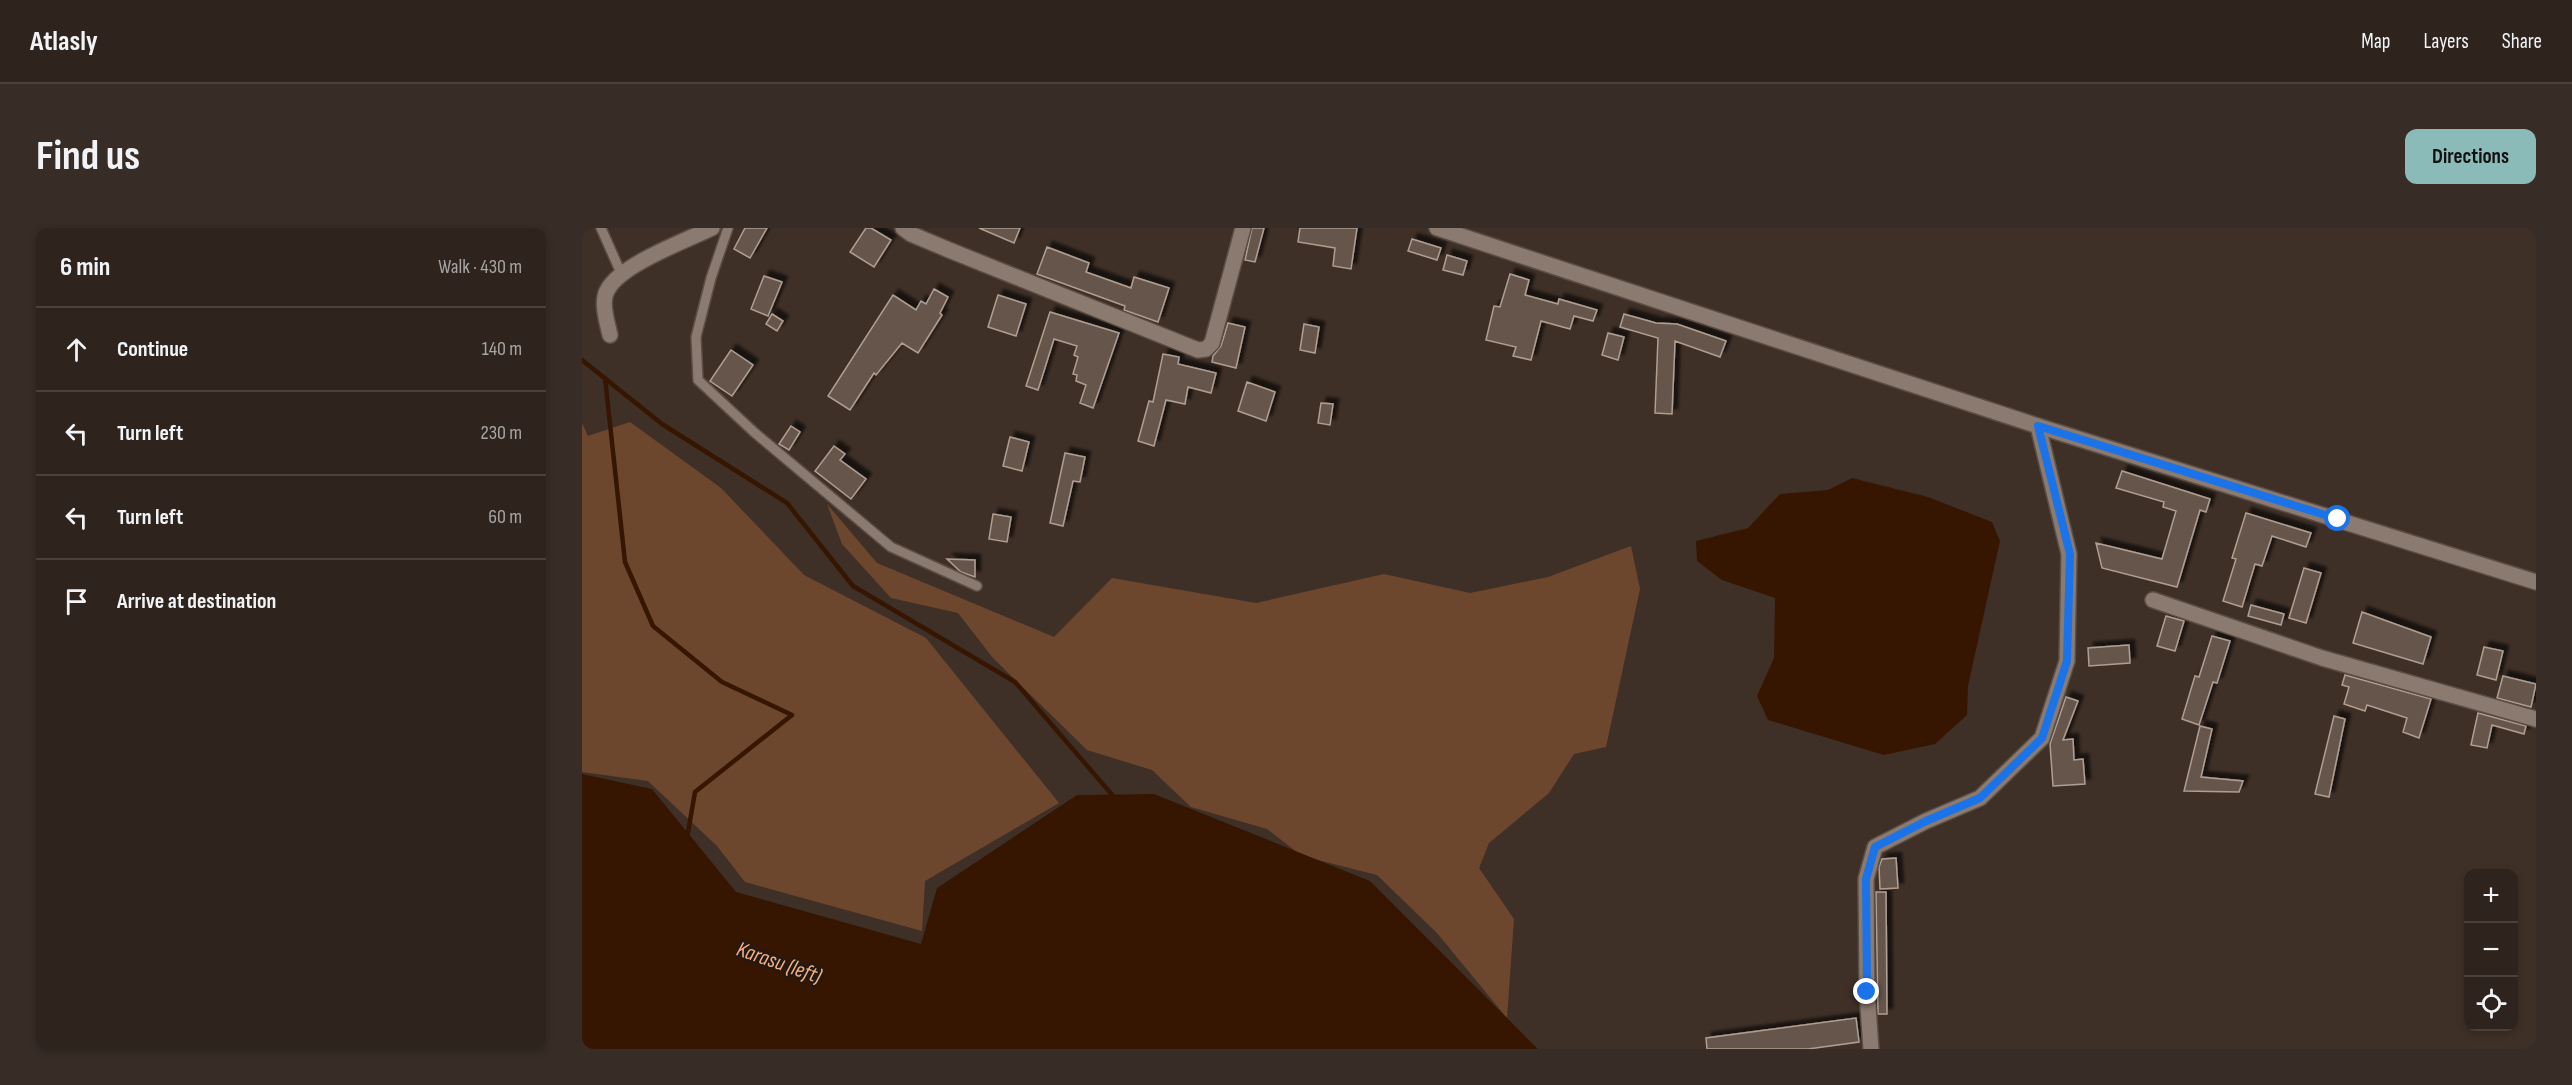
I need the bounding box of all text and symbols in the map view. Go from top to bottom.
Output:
text: Atlasly [30,25,98,58]
text: Map [2361,29,2390,54]
text: Layers [2423,29,2469,54]
text: Share [2502,29,2542,54]
button: Directions [2405,129,2536,184]
text: Find us [36,131,140,182]
text: 6 min [60,252,110,283]
text: Walk · 430 m [438,255,522,279]
icon: ahead [60,333,93,366]
text: Continue [117,336,188,363]
text: 140 m [482,337,522,361]
icon: left [60,417,93,450]
text: Turn left [117,420,183,447]
text: 230 m [480,421,522,445]
icon: left [60,501,93,534]
text: Turn left [117,504,183,531]
text: 60 m [488,505,522,529]
route start [2324,505,2350,531]
icon: arrive [60,585,93,618]
text: Arrive at destination [117,588,276,615]
map controls [2464,869,2518,1031]
button: + [2464,869,2518,923]
button: − [2464,923,2518,977]
water label: Karasu (left) [733,936,825,990]
button: locate [2464,977,2518,1031]
route end [1853,978,1879,1004]

